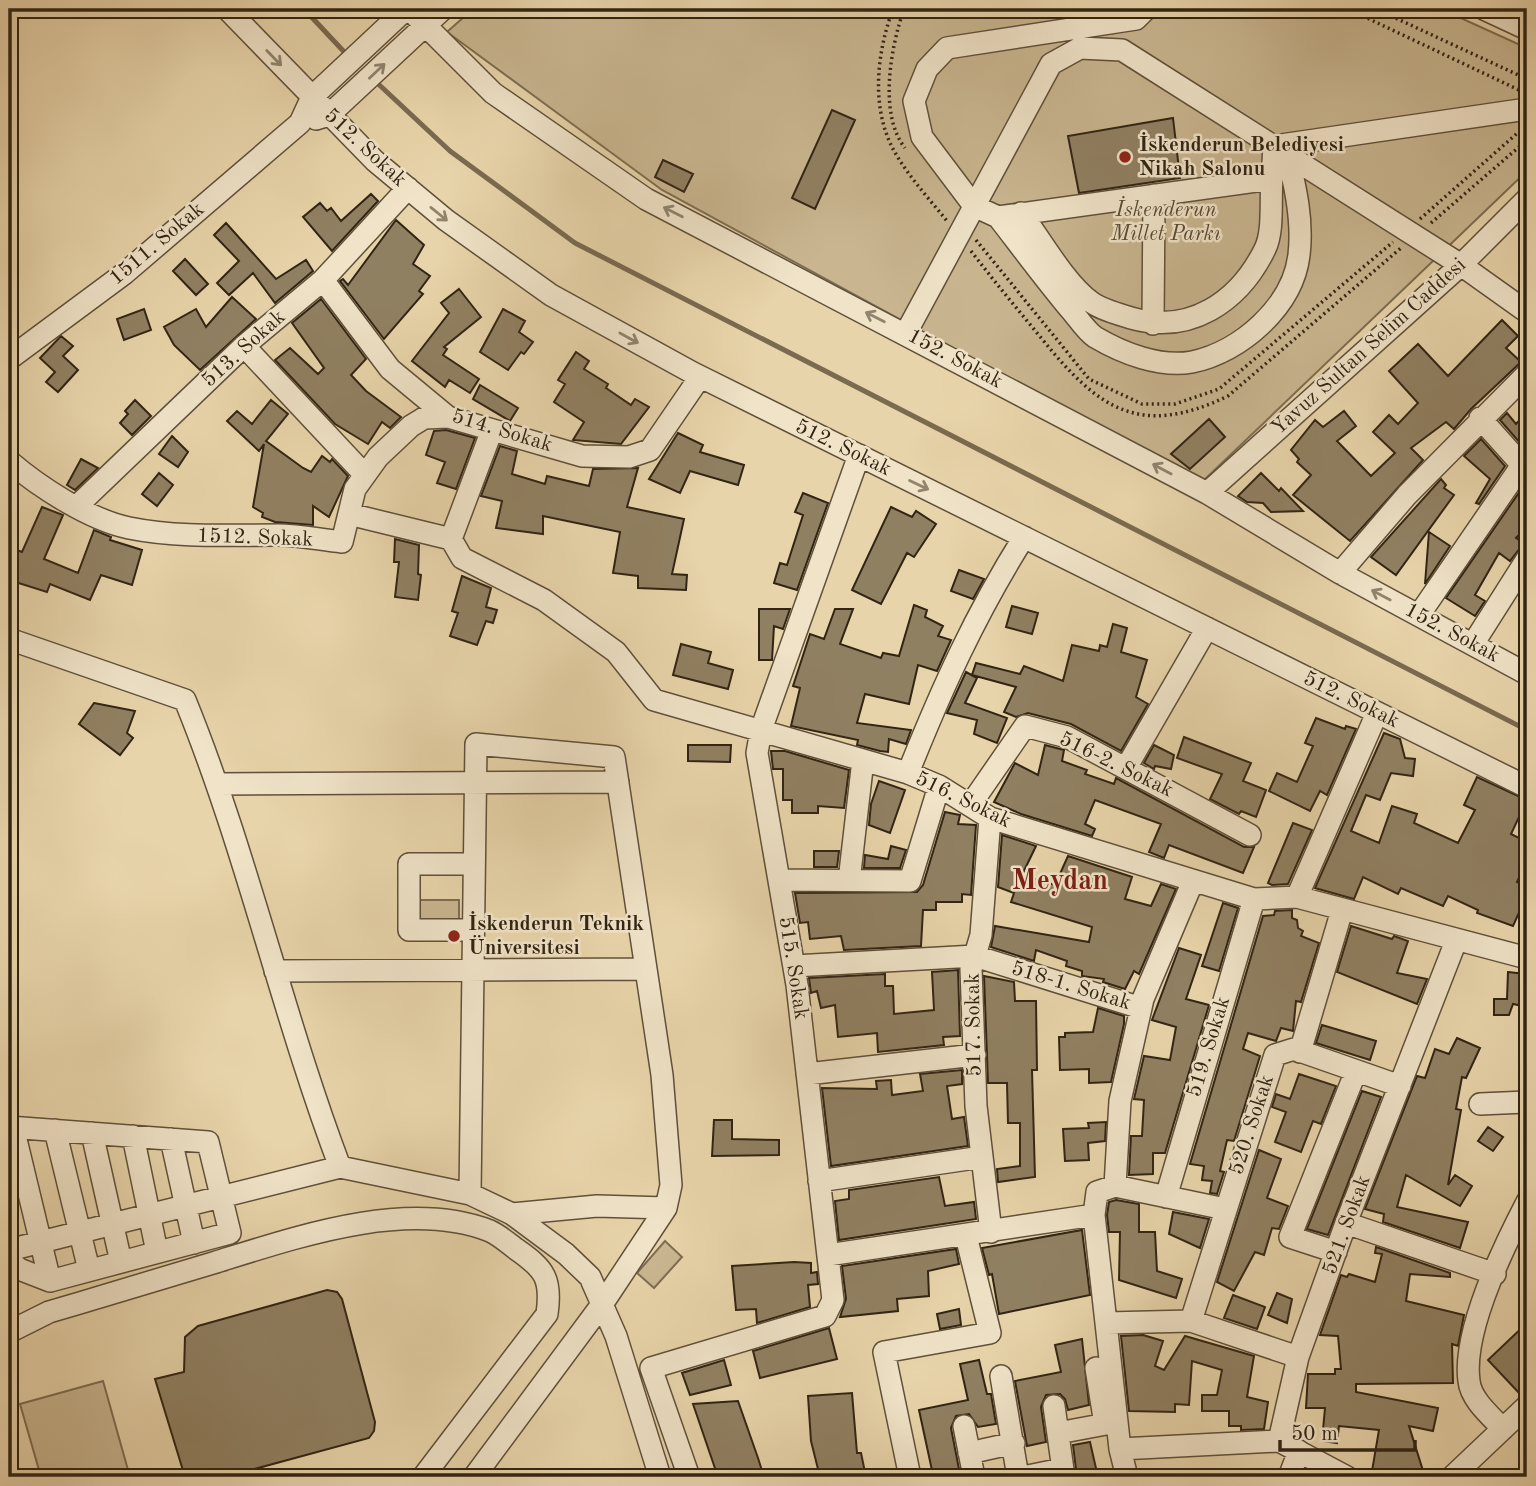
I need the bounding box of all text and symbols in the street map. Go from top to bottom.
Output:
one-way arrow [265,49,282,66]
one-way arrow [368,62,385,79]
street label: 512. Sokak [320,105,410,191]
place label: İskenderun Belediyesi Nikah Salonu [1139,132,1344,180]
marker: İskenderun Belediyesi Nikah Salonu [1117,149,1133,165]
park label: İskenderun Millet Parkı [1110,196,1221,245]
street label: 1511. Sokak [106,199,208,289]
one-way arrow [663,205,684,219]
one-way arrow [429,206,447,222]
street label: Yavuz Sultan Selim Caddesi [1268,254,1470,440]
street label: 513. Sokak [198,306,290,392]
one-way arrow [865,309,886,323]
street label: 152. Sokak [904,325,1006,393]
one-way arrow [619,331,639,345]
street label: 514. Sokak [449,406,555,456]
street label: 512. Sokak [792,416,894,480]
one-way arrow [1153,462,1173,476]
one-way arrow [908,479,929,493]
street label: 1512. Sokak [197,525,313,551]
one-way arrow [1371,588,1392,601]
street label: 152. Sokak [1401,599,1503,667]
street label: 512. Sokak [1300,668,1402,732]
street label: 516-2. Sokak [1056,728,1176,802]
street label: 516. Sokak [912,768,1014,832]
district label: Meydan [1012,868,1108,896]
place label: İskenderun Teknik Üniversitesi [468,911,644,959]
street label: 515. Sokak [774,915,812,1021]
marker: İskenderun Teknik Üniversitesi [446,928,462,944]
street label: 518-1. Sokak [1009,958,1133,1014]
street label: 517. Sokak [963,973,985,1077]
street label: 519. Sokak [1184,994,1234,1100]
street label: 520. Sokak [1226,1072,1278,1178]
street label: 521. Sokak [1319,1172,1375,1277]
scale bar [1280,1409,1415,1453]
text: 50 m [1291,1424,1338,1445]

